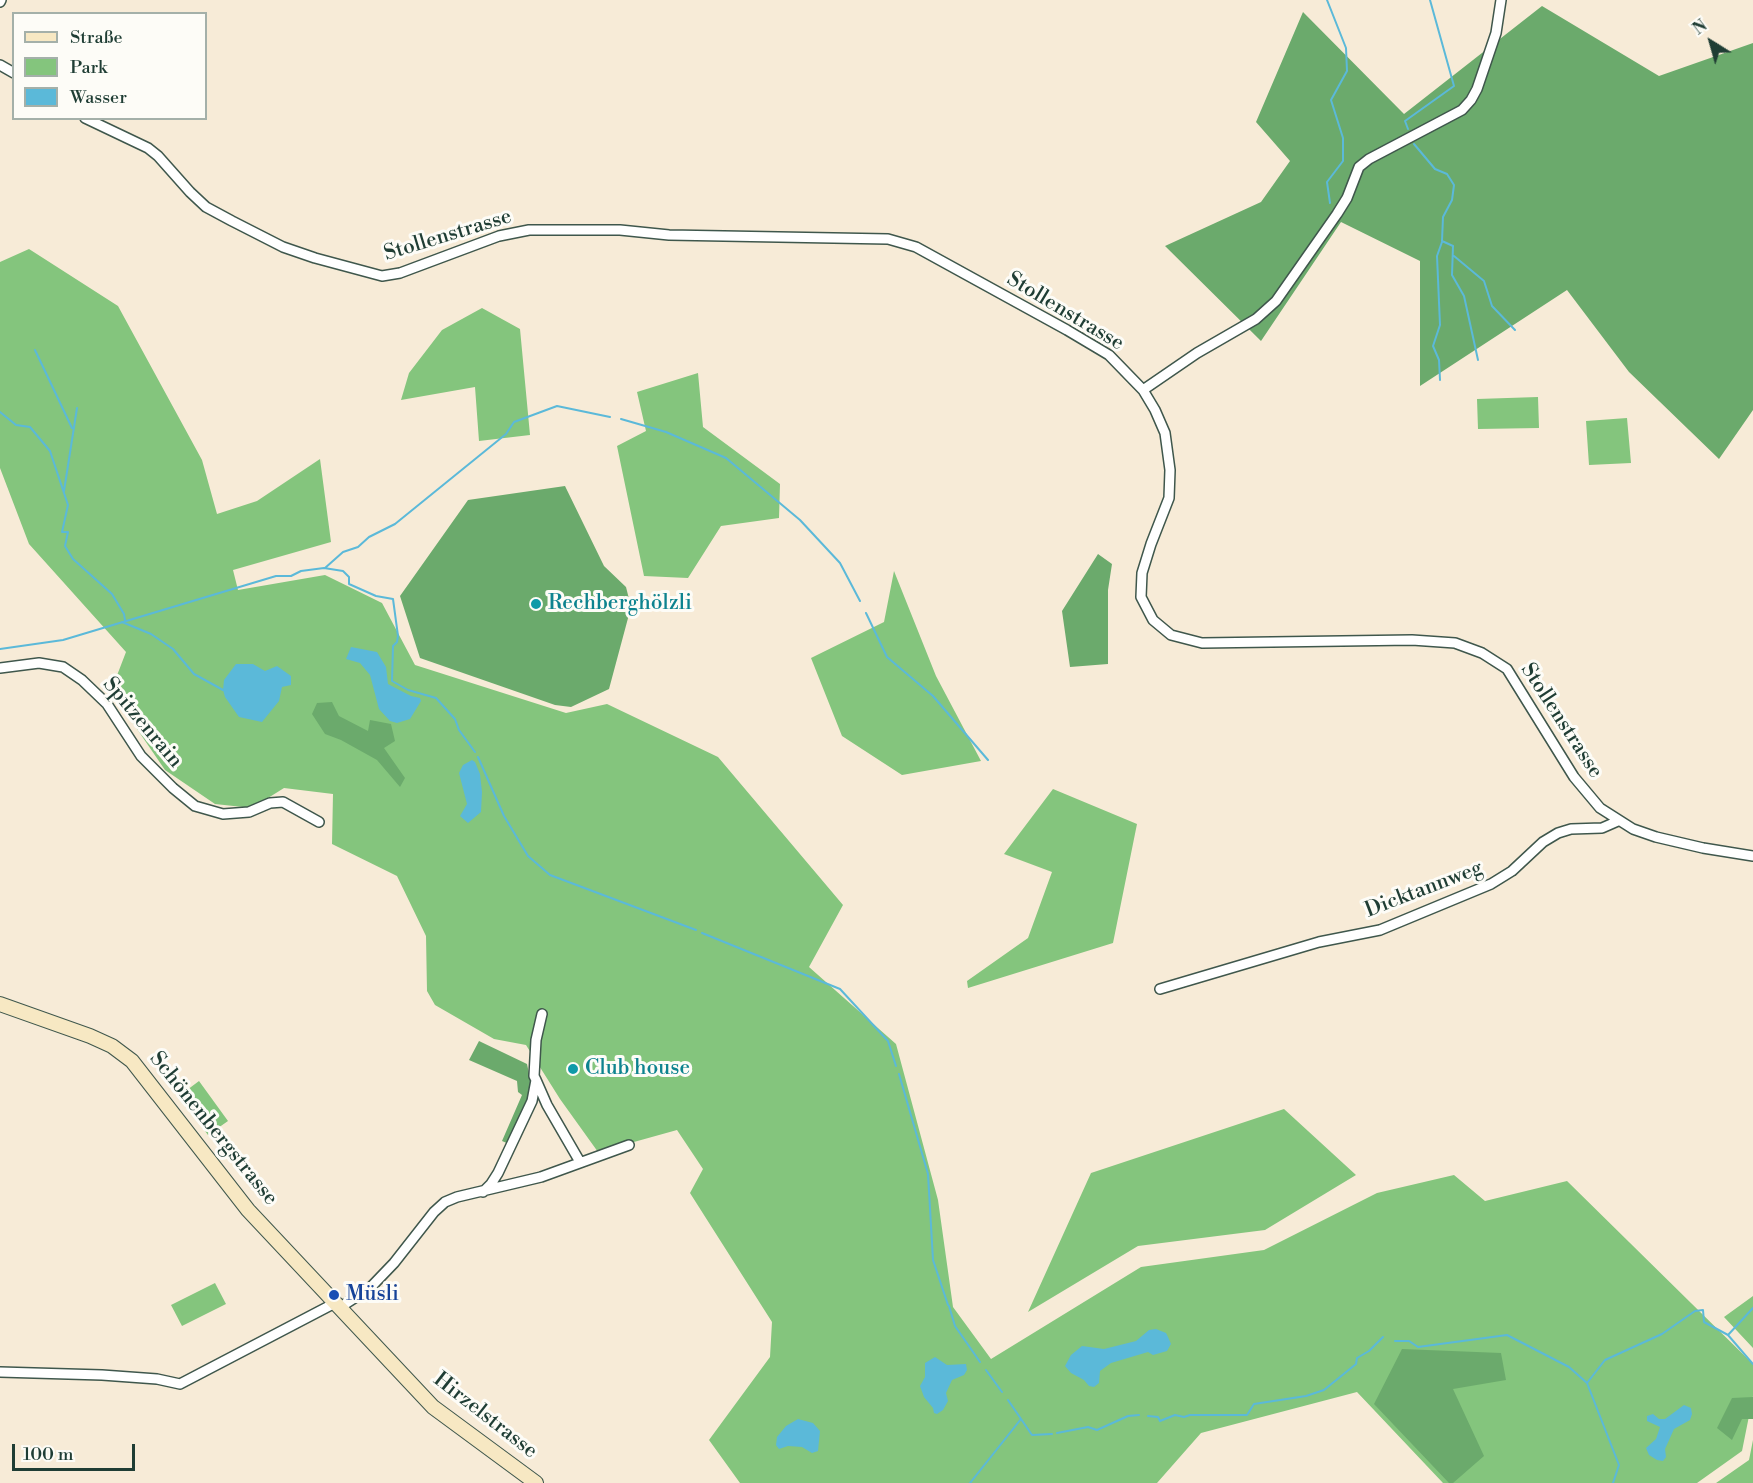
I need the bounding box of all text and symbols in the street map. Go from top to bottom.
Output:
legend [12,12,207,120]
north arrow [1681,12,1741,72]
text: N [1689,16,1711,39]
text: Straße [70,26,123,49]
text: Park [70,56,107,79]
text: Wasser [70,86,127,109]
street label: Stollenstrasse [381,205,515,267]
street label: Stollenstrasse [1002,267,1128,357]
place label: Rechberghölzli [548,591,692,617]
marker: Rechberghölzli [529,597,543,611]
street label: Stollenstrasse [1514,659,1608,783]
street label: Spitzenrain [97,673,187,773]
street label: Dicktannweg [1362,856,1486,924]
street label: Schönenbergstrasse [143,1047,283,1211]
place label: Club house [585,1056,690,1082]
marker: Club house [566,1062,580,1076]
place label: Müsli [346,1282,399,1308]
marker: Müsli [327,1288,341,1302]
street label: Hirzelstrasse [428,1368,542,1464]
scale bar [15,1432,138,1470]
text: 100 m [23,1443,74,1466]

